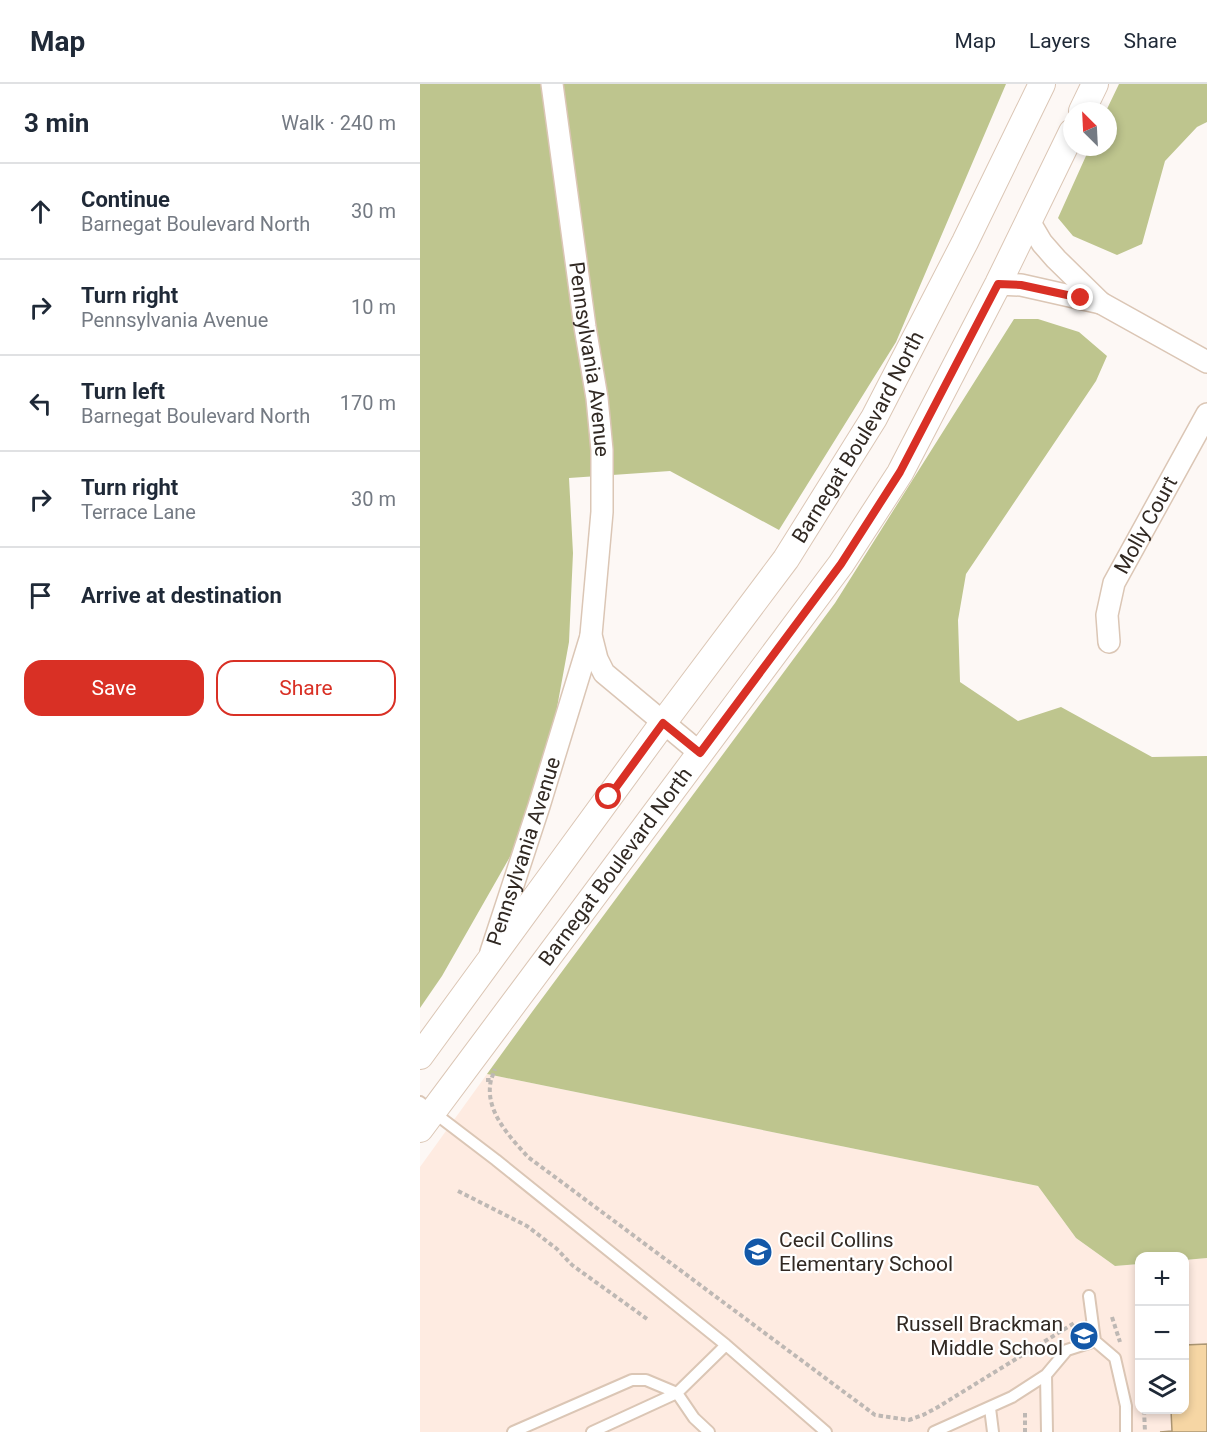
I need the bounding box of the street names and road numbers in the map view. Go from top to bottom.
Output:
street label: Pennsylvania Avenue [564,260,614,457]
street label: Barnegat Boulevard North [787,327,929,547]
street label: Molly Court [1109,472,1182,578]
street label: Pennsylvania Avenue [482,754,565,949]
street label: Barnegat Boulevard North [534,763,697,971]

